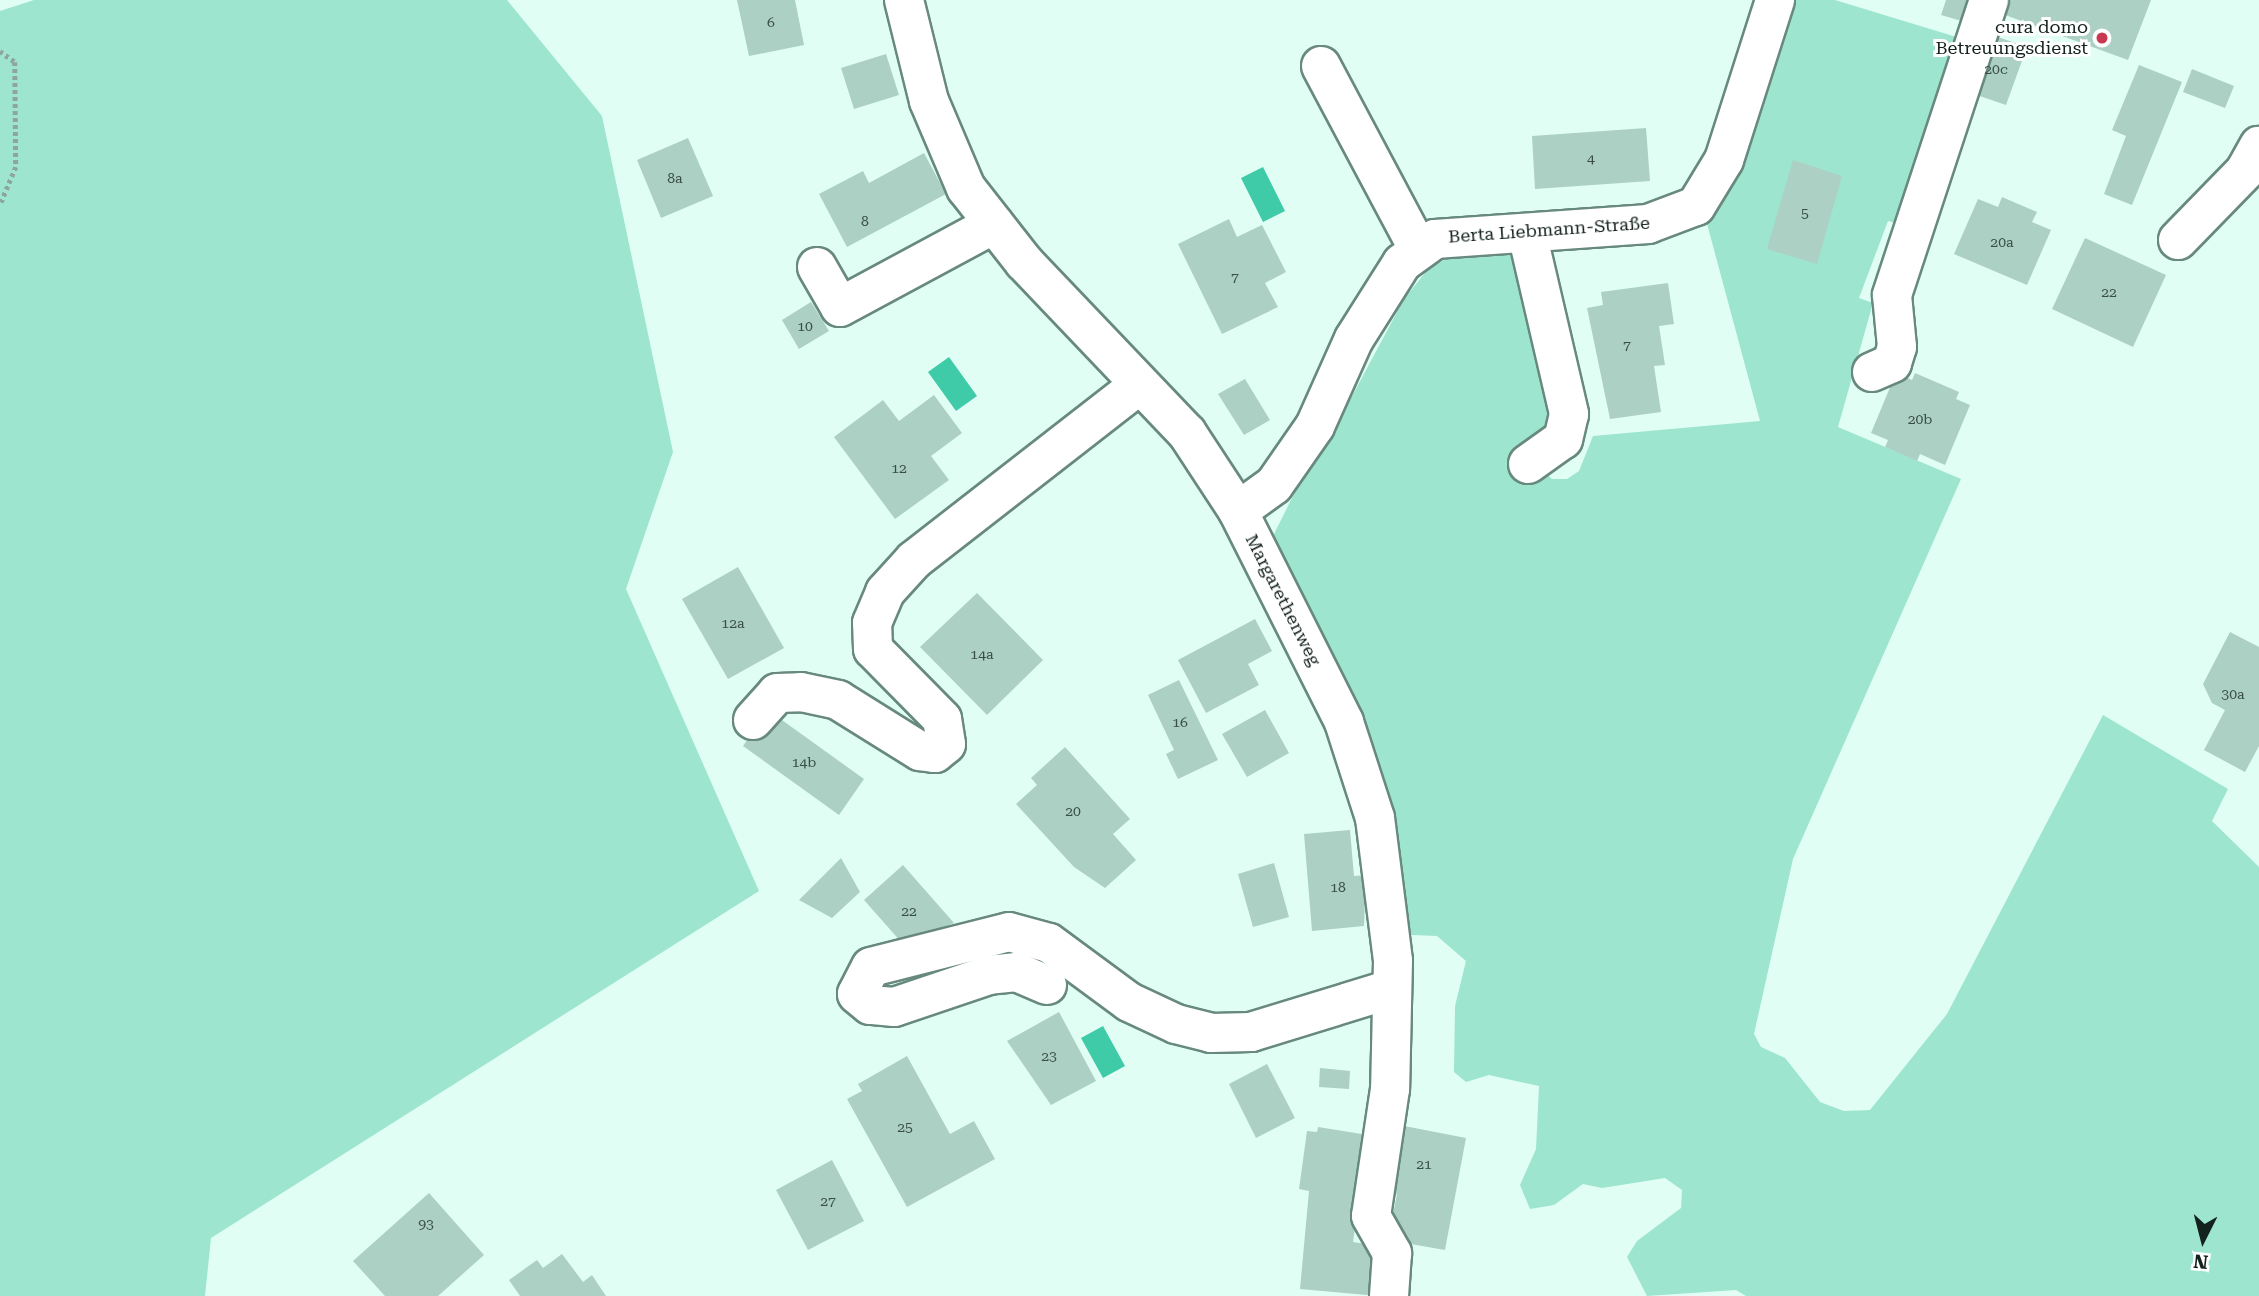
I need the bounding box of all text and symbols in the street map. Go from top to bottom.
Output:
house number: 6 [767,14,775,30]
place label: cura domo Betreuungsdienst [1935,17,2088,60]
marker: cura domo Betreuungsdienst [2094,30,2110,46]
house number: 20c [1984,61,2008,77]
house number: 4 [1587,150,1595,166]
house number: 8a [667,170,683,186]
house number: 5 [1801,205,1809,221]
street label: Berta Liebmann-Straße [1447,212,1651,248]
house number: 8 [861,213,869,229]
house number: 20a [1990,234,2014,250]
house number: 7 [1231,269,1239,285]
house number: 22 [2101,284,2117,300]
house number: 10 [797,318,813,334]
house number: 7 [1623,337,1631,353]
house number: 20b [1908,411,1932,427]
house number: 12 [891,460,907,476]
street label: Margarethenweg [1240,531,1326,669]
house number: 12a [721,615,745,631]
house number: 14a [970,646,994,662]
house number: 30a [2221,686,2245,702]
house number: 16 [1172,714,1188,730]
house number: 14b [792,754,816,770]
house number: 20 [1065,803,1081,819]
house number: 18 [1330,879,1346,895]
house number: 22 [901,903,917,919]
house number: 23 [1041,1048,1057,1064]
house number: 25 [897,1119,913,1135]
house number: 21 [1416,1156,1432,1172]
house number: 27 [820,1193,836,1209]
north arrow [2168,1205,2238,1275]
house number: 93 [418,1216,434,1232]
text: N [2192,1249,2209,1274]

